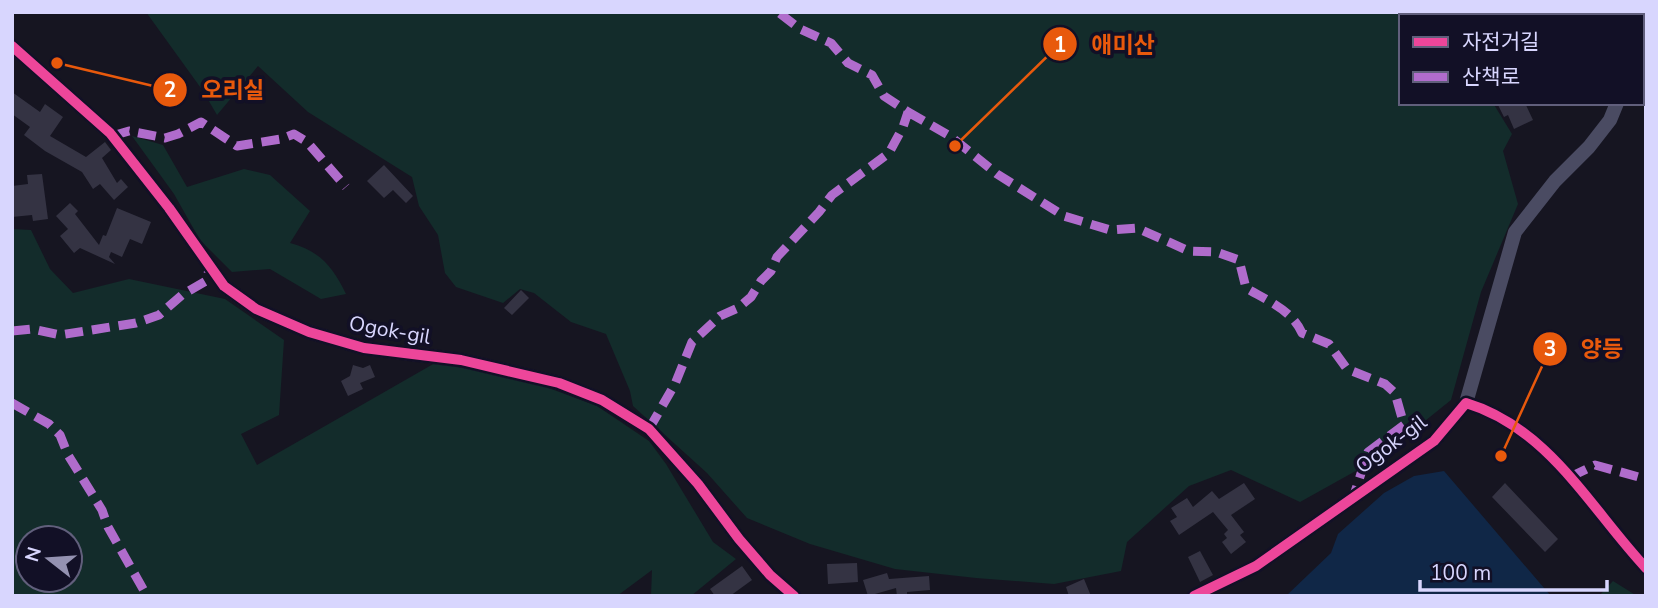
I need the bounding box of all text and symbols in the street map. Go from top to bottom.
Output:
legend [1399,14,1644,105]
callout: 애미산 [1042,22,1169,66]
text: 자전거길 [1462,28,1539,56]
text: 애미산 [1091,30,1155,61]
text: 1 [1054,31,1066,59]
text: 산책로 [1462,63,1520,91]
callout: 오리실 [152,68,279,112]
text: 오리실 [201,75,265,106]
text: 2 [164,76,176,104]
street label: Ogok-gil [347,309,434,351]
callout: 양등 [1532,327,1637,371]
text: 양등 [1581,334,1623,365]
text: 3 [1544,335,1556,363]
street label: Ogok-gil [1350,407,1433,480]
north arrow [14,524,84,594]
text: N [19,544,48,565]
scale bar [1420,548,1607,592]
text: 100 m [1430,559,1491,587]

